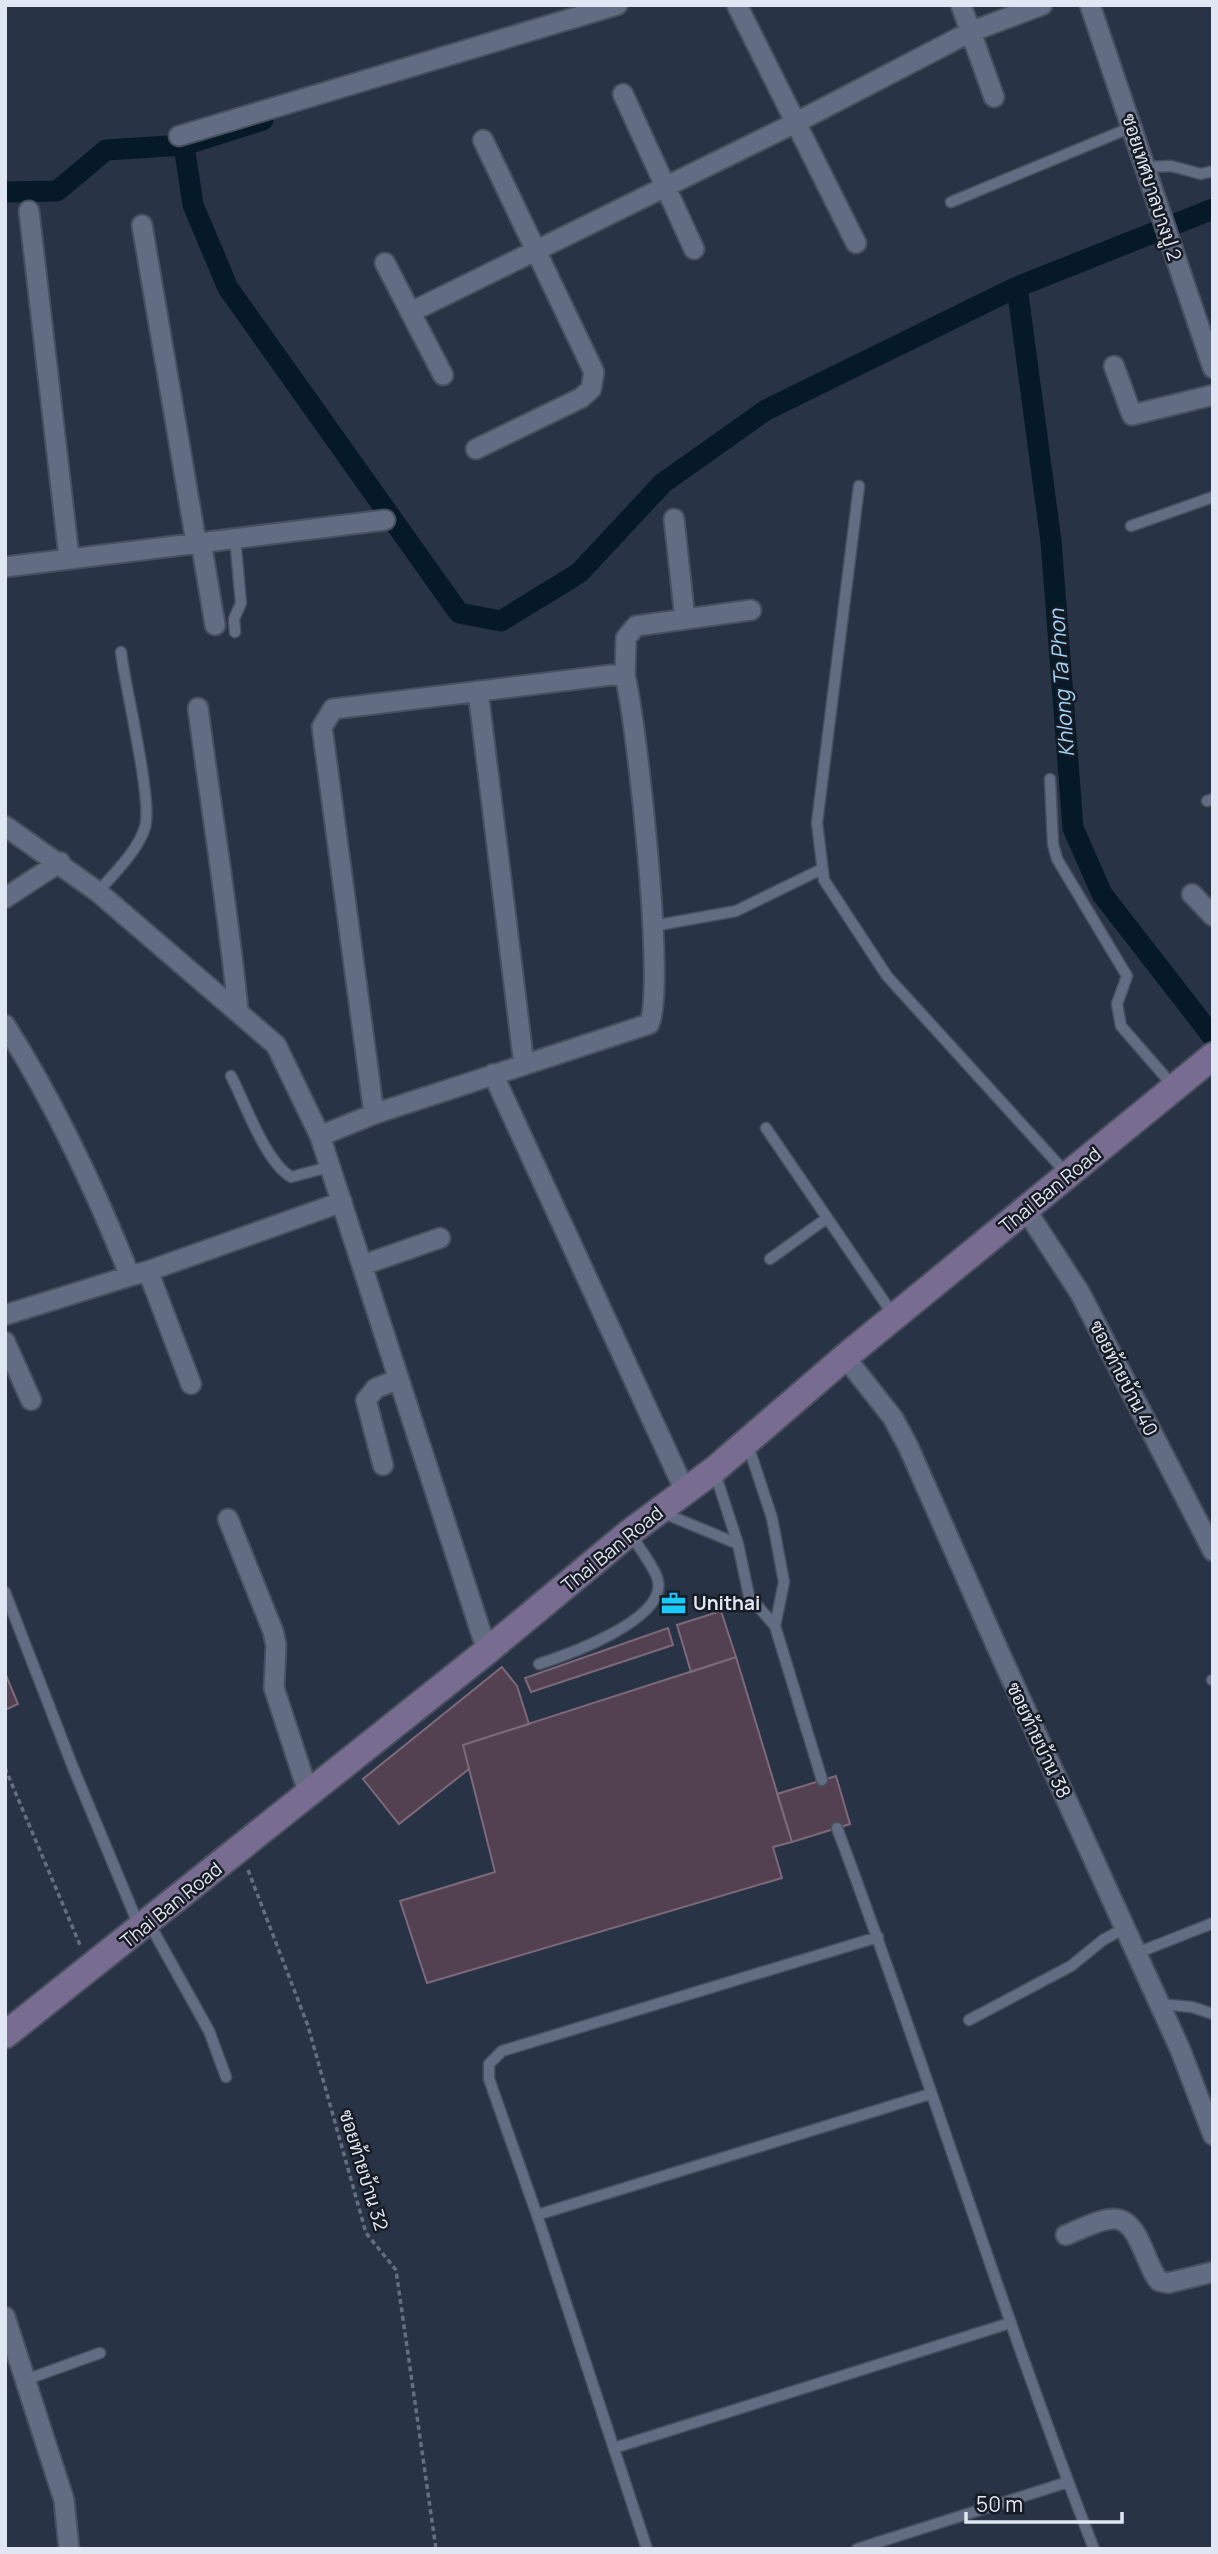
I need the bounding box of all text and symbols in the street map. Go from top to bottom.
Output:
street label: ซอยเทศบาลบางปู 2 [1115,110,1188,264]
water label: Khlong Ta Phon [1042,607,1080,758]
street label: Thai Ban Road [994,1141,1106,1239]
street label: ซอยท้ายบ้าน 40 [1084,1316,1164,1440]
street label: Thai Ban Road [556,1500,668,1598]
office icon: Unithai [659,1589,687,1617]
place label: Unithai [693,1590,760,1616]
street label: ซอยท้ายบ้าน 38 [1001,1678,1077,1802]
street label: Thai Ban Road [115,1856,227,1954]
street label: ซอยท้ายบ้าน 32 [333,2106,395,2234]
scale bar [966,2480,1122,2524]
text: 50 m [976,2490,1023,2518]

